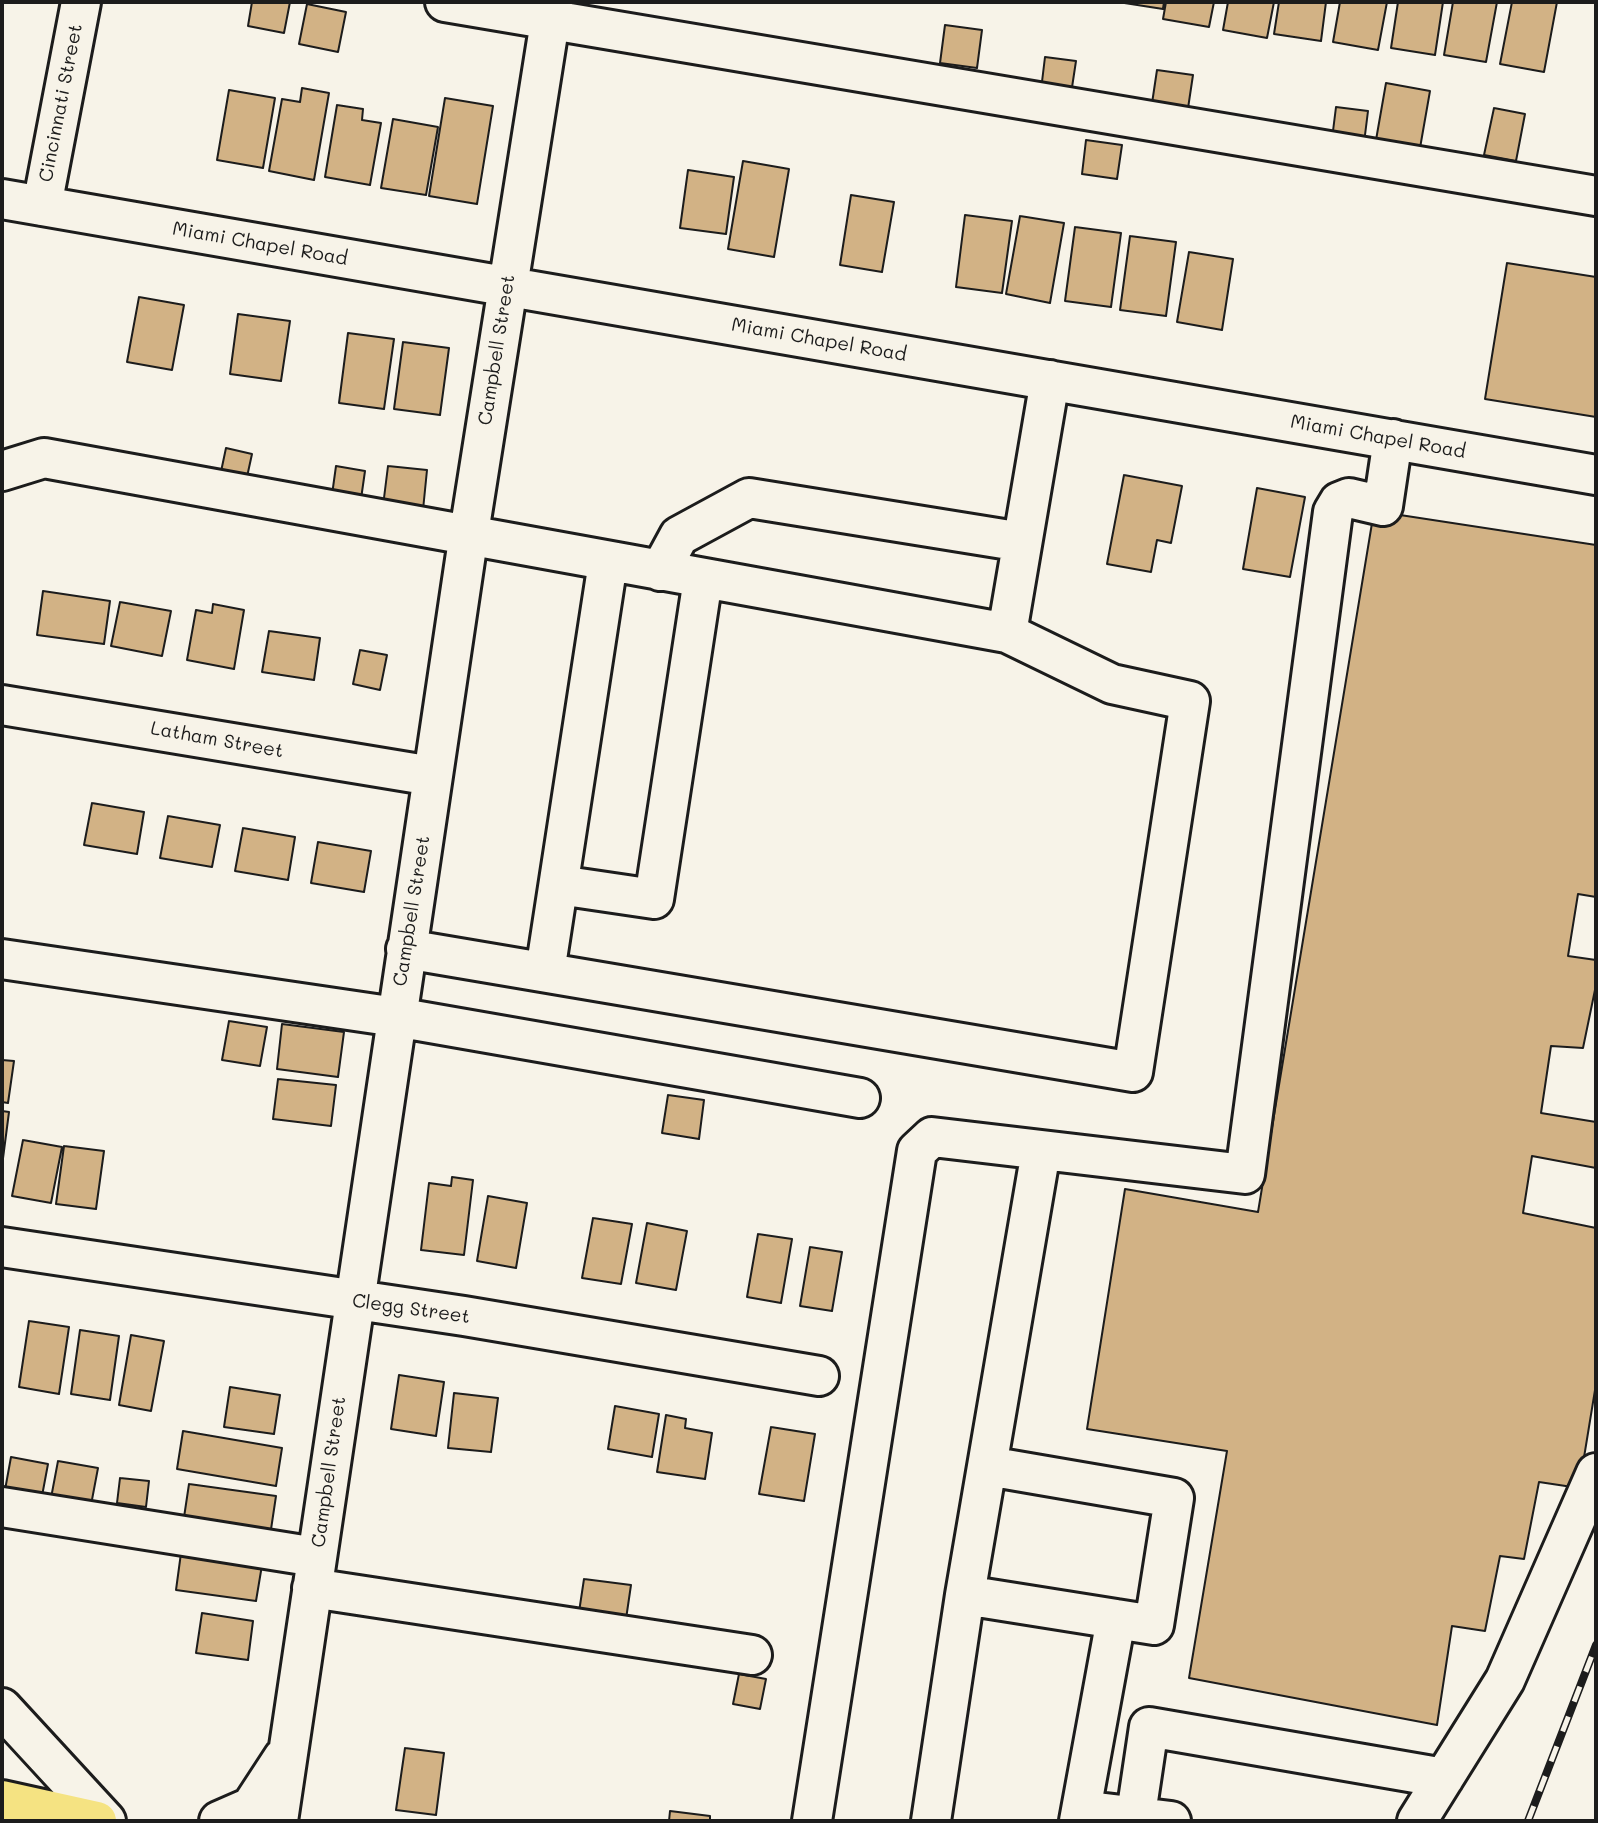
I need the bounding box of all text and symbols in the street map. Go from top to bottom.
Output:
street label: Cincinnati Street [34,22,88,184]
street label: Miami Chapel Road [171,217,349,271]
street label: Campbell Street [474,273,520,427]
street label: Miami Chapel Road [730,313,908,367]
street label: Miami Chapel Road [1289,410,1467,464]
street label: Latham Street [149,717,285,763]
street label: Campbell Street [389,834,435,988]
street label: Clegg Street [351,1289,471,1329]
street label: Campbell Street [307,1395,351,1549]

